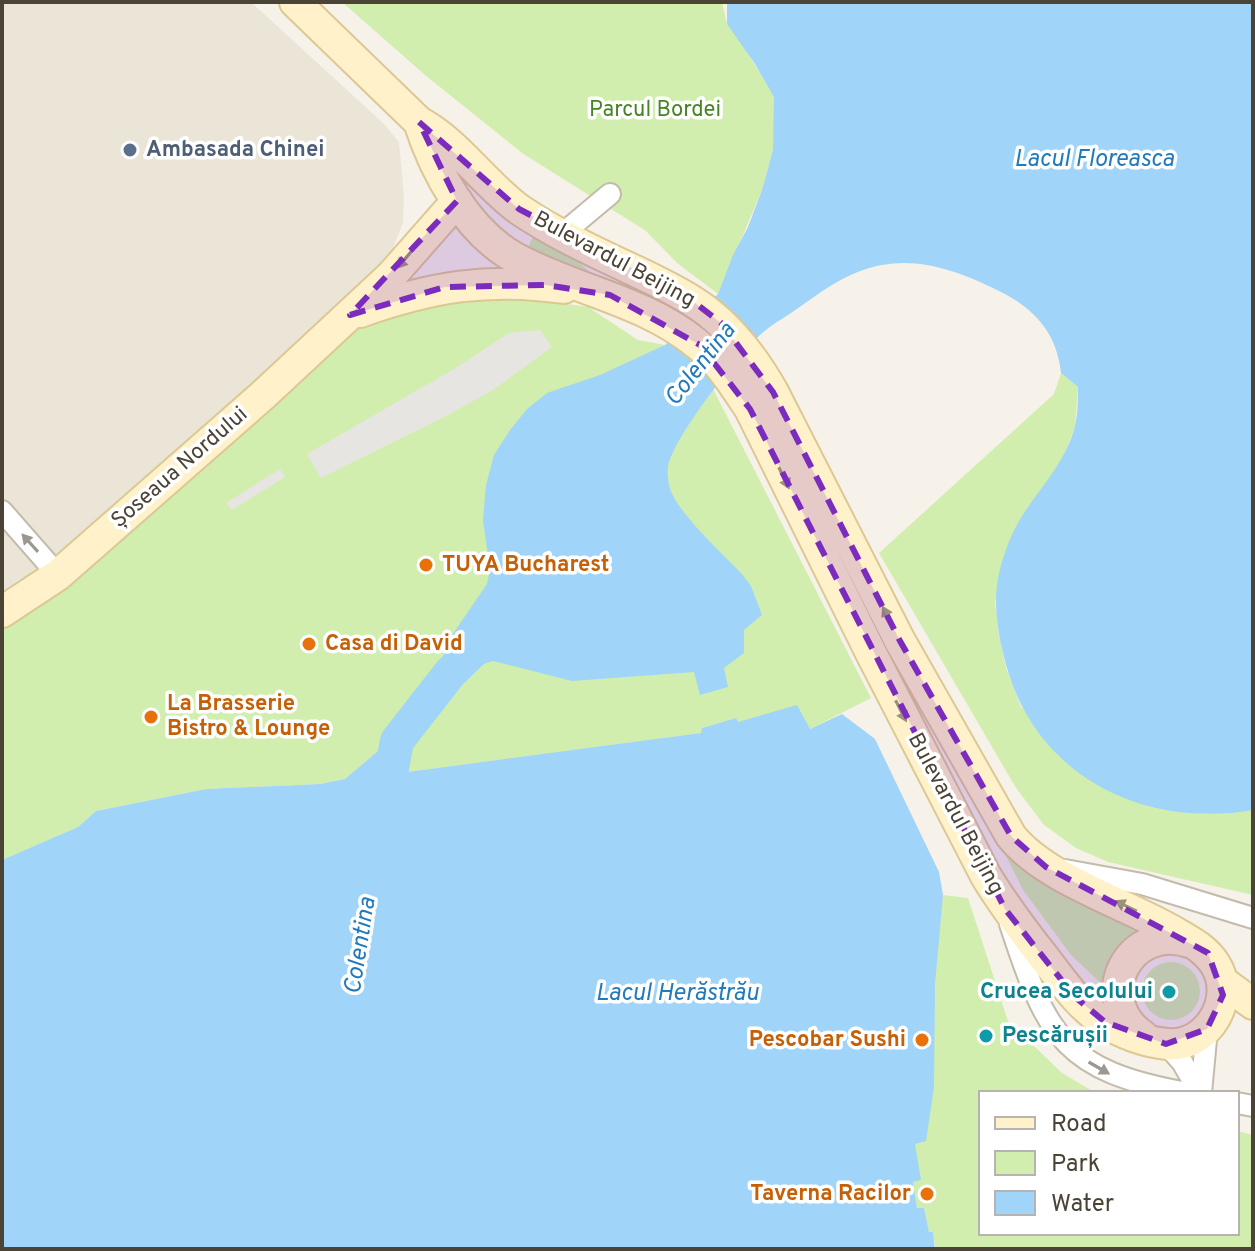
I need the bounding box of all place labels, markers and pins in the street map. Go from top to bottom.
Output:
place label: Ambasada Chinei [146,137,324,164]
marker: Ambasada Chinei [121,141,139,159]
place label: TUYA Bucharest [442,552,609,579]
marker: TUYA Bucharest [417,556,435,574]
place label: Casa di David [325,631,463,658]
marker: Casa di David [300,635,318,653]
place label: La Brasserie Bistro & Lounge [167,691,330,743]
marker: La Brasserie Bistro & Lounge [142,708,160,726]
place label: Crucea Secolului [980,979,1153,1006]
marker: Crucea Secolului [1160,983,1178,1001]
place label: Pescărușii [1002,1023,1108,1050]
place label: Pescobar Sushi [749,1027,906,1054]
marker: Pescărușii [977,1027,995,1045]
marker: Pescobar Sushi [913,1031,931,1049]
place label: Taverna Racilor [750,1181,911,1208]
marker: Taverna Racilor [918,1185,936,1203]

